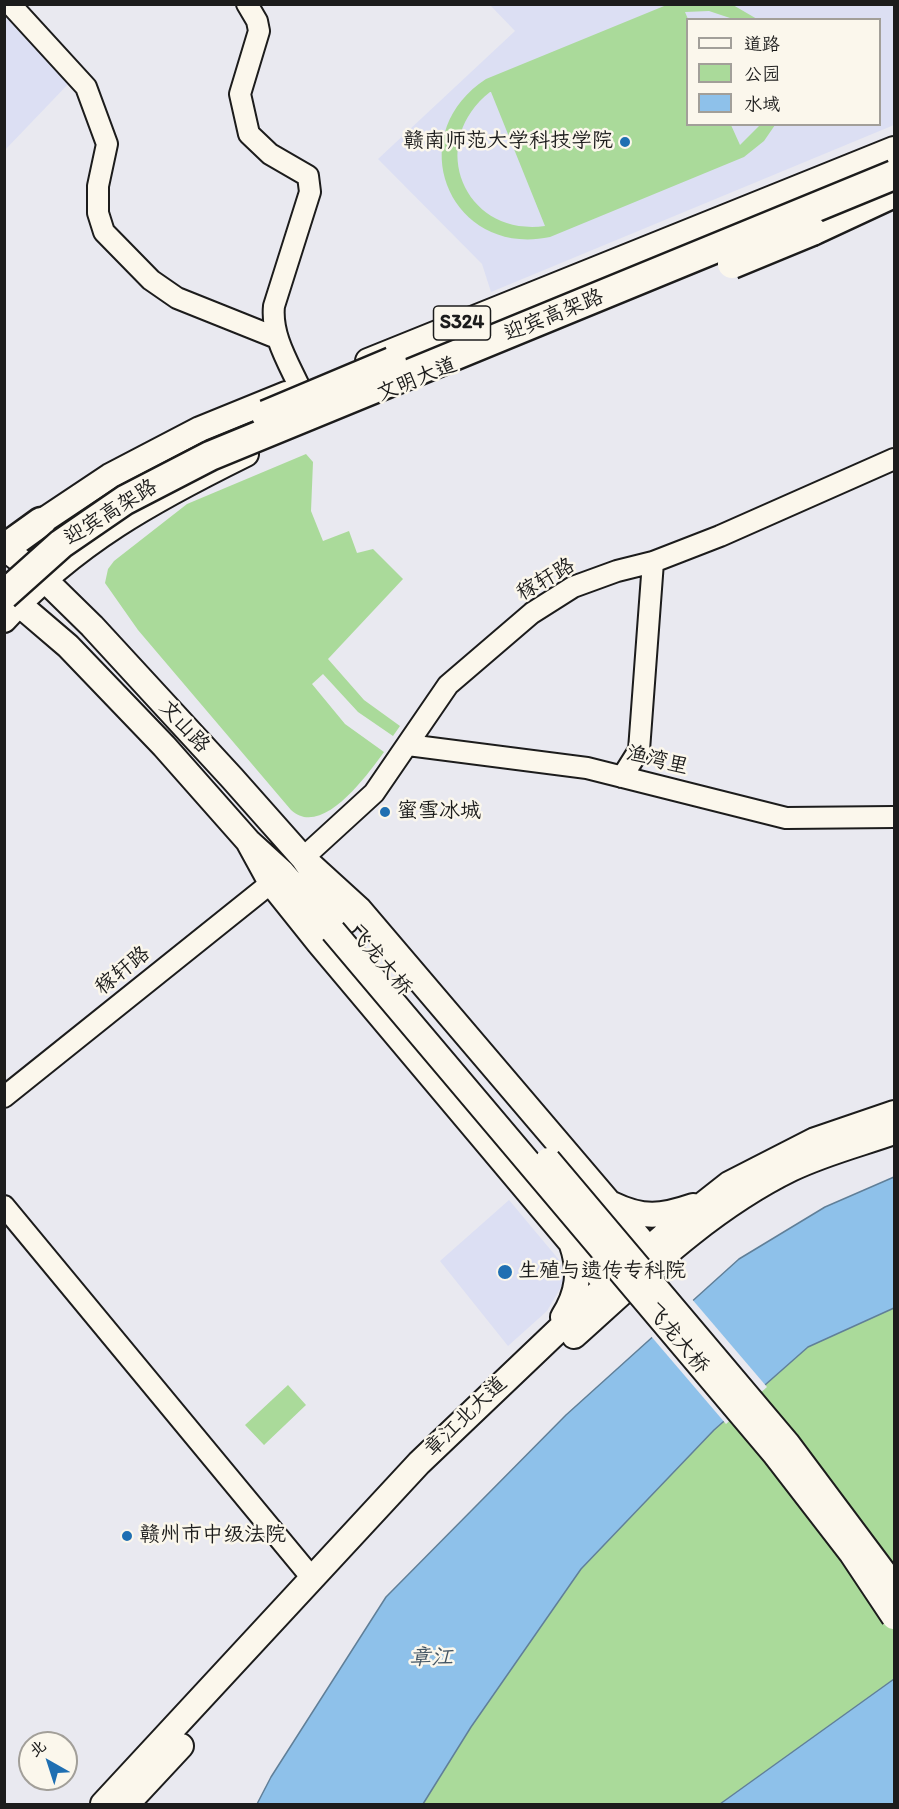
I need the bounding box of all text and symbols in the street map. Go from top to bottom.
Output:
legend [686,18,881,126]
text: 道路 [744,33,780,55]
text: 公园 [744,63,780,85]
text: 水域 [744,93,780,115]
place label: 赣南师范大学科技学院 [403,129,613,155]
marker: 赣南师范大学科技学院 [618,135,632,149]
street label: 迎宾高架路 [501,285,607,347]
road number: S324 [434,306,490,340]
street label: 文明大道 [373,353,461,407]
street label: 迎宾高架路 [60,474,162,552]
street label: 稼轩路 [512,553,580,607]
street label: 文山路 [153,695,215,759]
street label: 渔湾里 [623,741,691,781]
place label: 蜜雪冰城 [397,799,481,825]
marker: 蜜雪冰城 [378,805,392,819]
street label: 飞龙大桥 [343,921,417,1001]
street label: 稼轩路 [91,941,155,1001]
place label: 生殖与遗传专科院 [518,1259,686,1285]
marker: 生殖与遗传专科院 [496,1263,514,1281]
street label: 飞龙大桥 [640,1299,714,1379]
street label: 章江北大道 [419,1371,513,1463]
place label: 赣州市中级法院 [139,1523,286,1549]
marker: 赣州市中级法院 [120,1529,134,1543]
water label: 章江 [409,1645,453,1671]
north arrow [18,1731,78,1791]
text: 北 [25,1736,50,1761]

